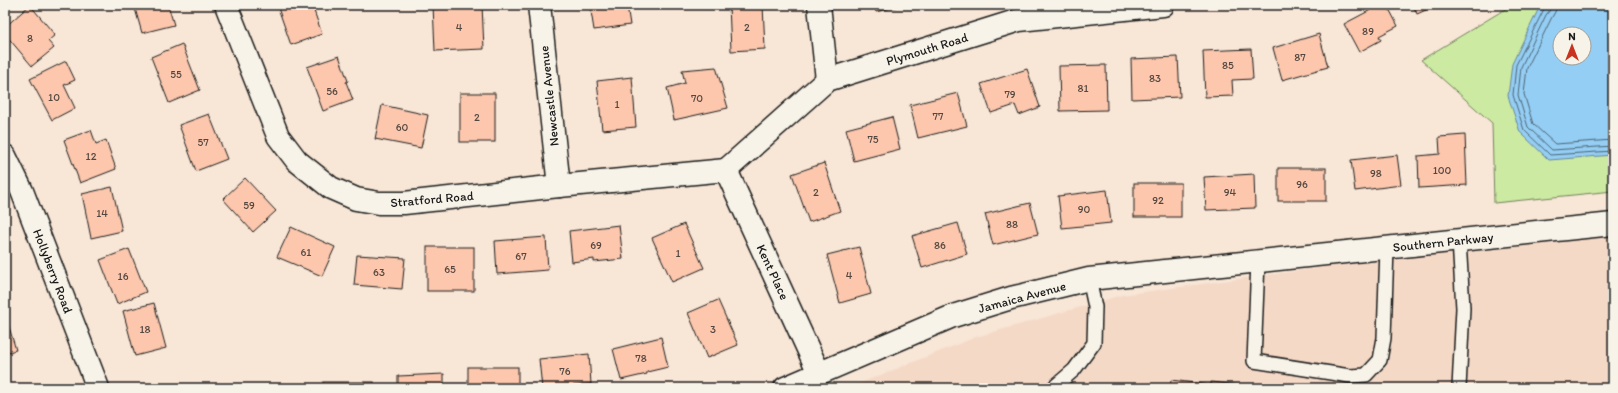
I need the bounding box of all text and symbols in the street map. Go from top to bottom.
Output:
house number: 4 [456,21,463,34]
house number: 2 [744,21,750,34]
house number: 89 [1362,25,1374,38]
north arrow [1552,26,1592,66]
street label: Plymouth Road [884,29,970,69]
text: N [1568,30,1576,43]
house number: 8 [27,32,33,45]
street label: Newcastle Avenue [536,45,562,147]
house number: 87 [1294,51,1306,64]
house number: 85 [1222,59,1234,72]
house number: 55 [170,68,182,81]
house number: 83 [1149,72,1161,85]
house number: 81 [1077,82,1089,95]
house number: 56 [326,85,338,98]
house number: 79 [1004,88,1016,101]
house number: 10 [48,91,60,104]
house number: 70 [691,92,703,105]
house number: 1 [614,98,620,111]
house number: 77 [933,110,944,123]
house number: 2 [474,111,480,124]
house number: 60 [396,121,409,134]
house number: 75 [867,133,879,146]
house number: 57 [197,136,209,149]
house number: 12 [86,150,97,163]
house number: 100 [1433,164,1452,177]
house number: 98 [1370,167,1382,180]
house number: 96 [1296,178,1308,191]
house number: 2 [813,186,819,199]
house number: 94 [1224,186,1237,199]
street label: Stratford Road [390,188,474,210]
house number: 92 [1152,194,1164,207]
house number: 59 [243,199,255,212]
house number: 90 [1078,203,1090,216]
house number: 14 [96,207,108,220]
house number: 88 [1006,218,1018,231]
street label: Hollyberry Road [30,227,76,315]
street label: Southern Parkway [1392,229,1494,255]
house number: 69 [590,239,602,252]
house number: 86 [934,239,946,252]
street label: Kent Place [754,242,792,302]
house number: 61 [301,246,311,259]
house number: 1 [675,247,681,260]
house number: 67 [515,250,527,263]
house number: 65 [444,263,456,276]
house number: 63 [373,266,385,279]
house number: 4 [846,269,853,282]
house number: 16 [118,270,129,283]
street label: Jamaica Avenue [976,278,1068,316]
house number: 18 [139,323,151,336]
house number: 3 [710,323,716,336]
house number: 78 [635,352,647,365]
house number: 76 [559,365,571,378]

